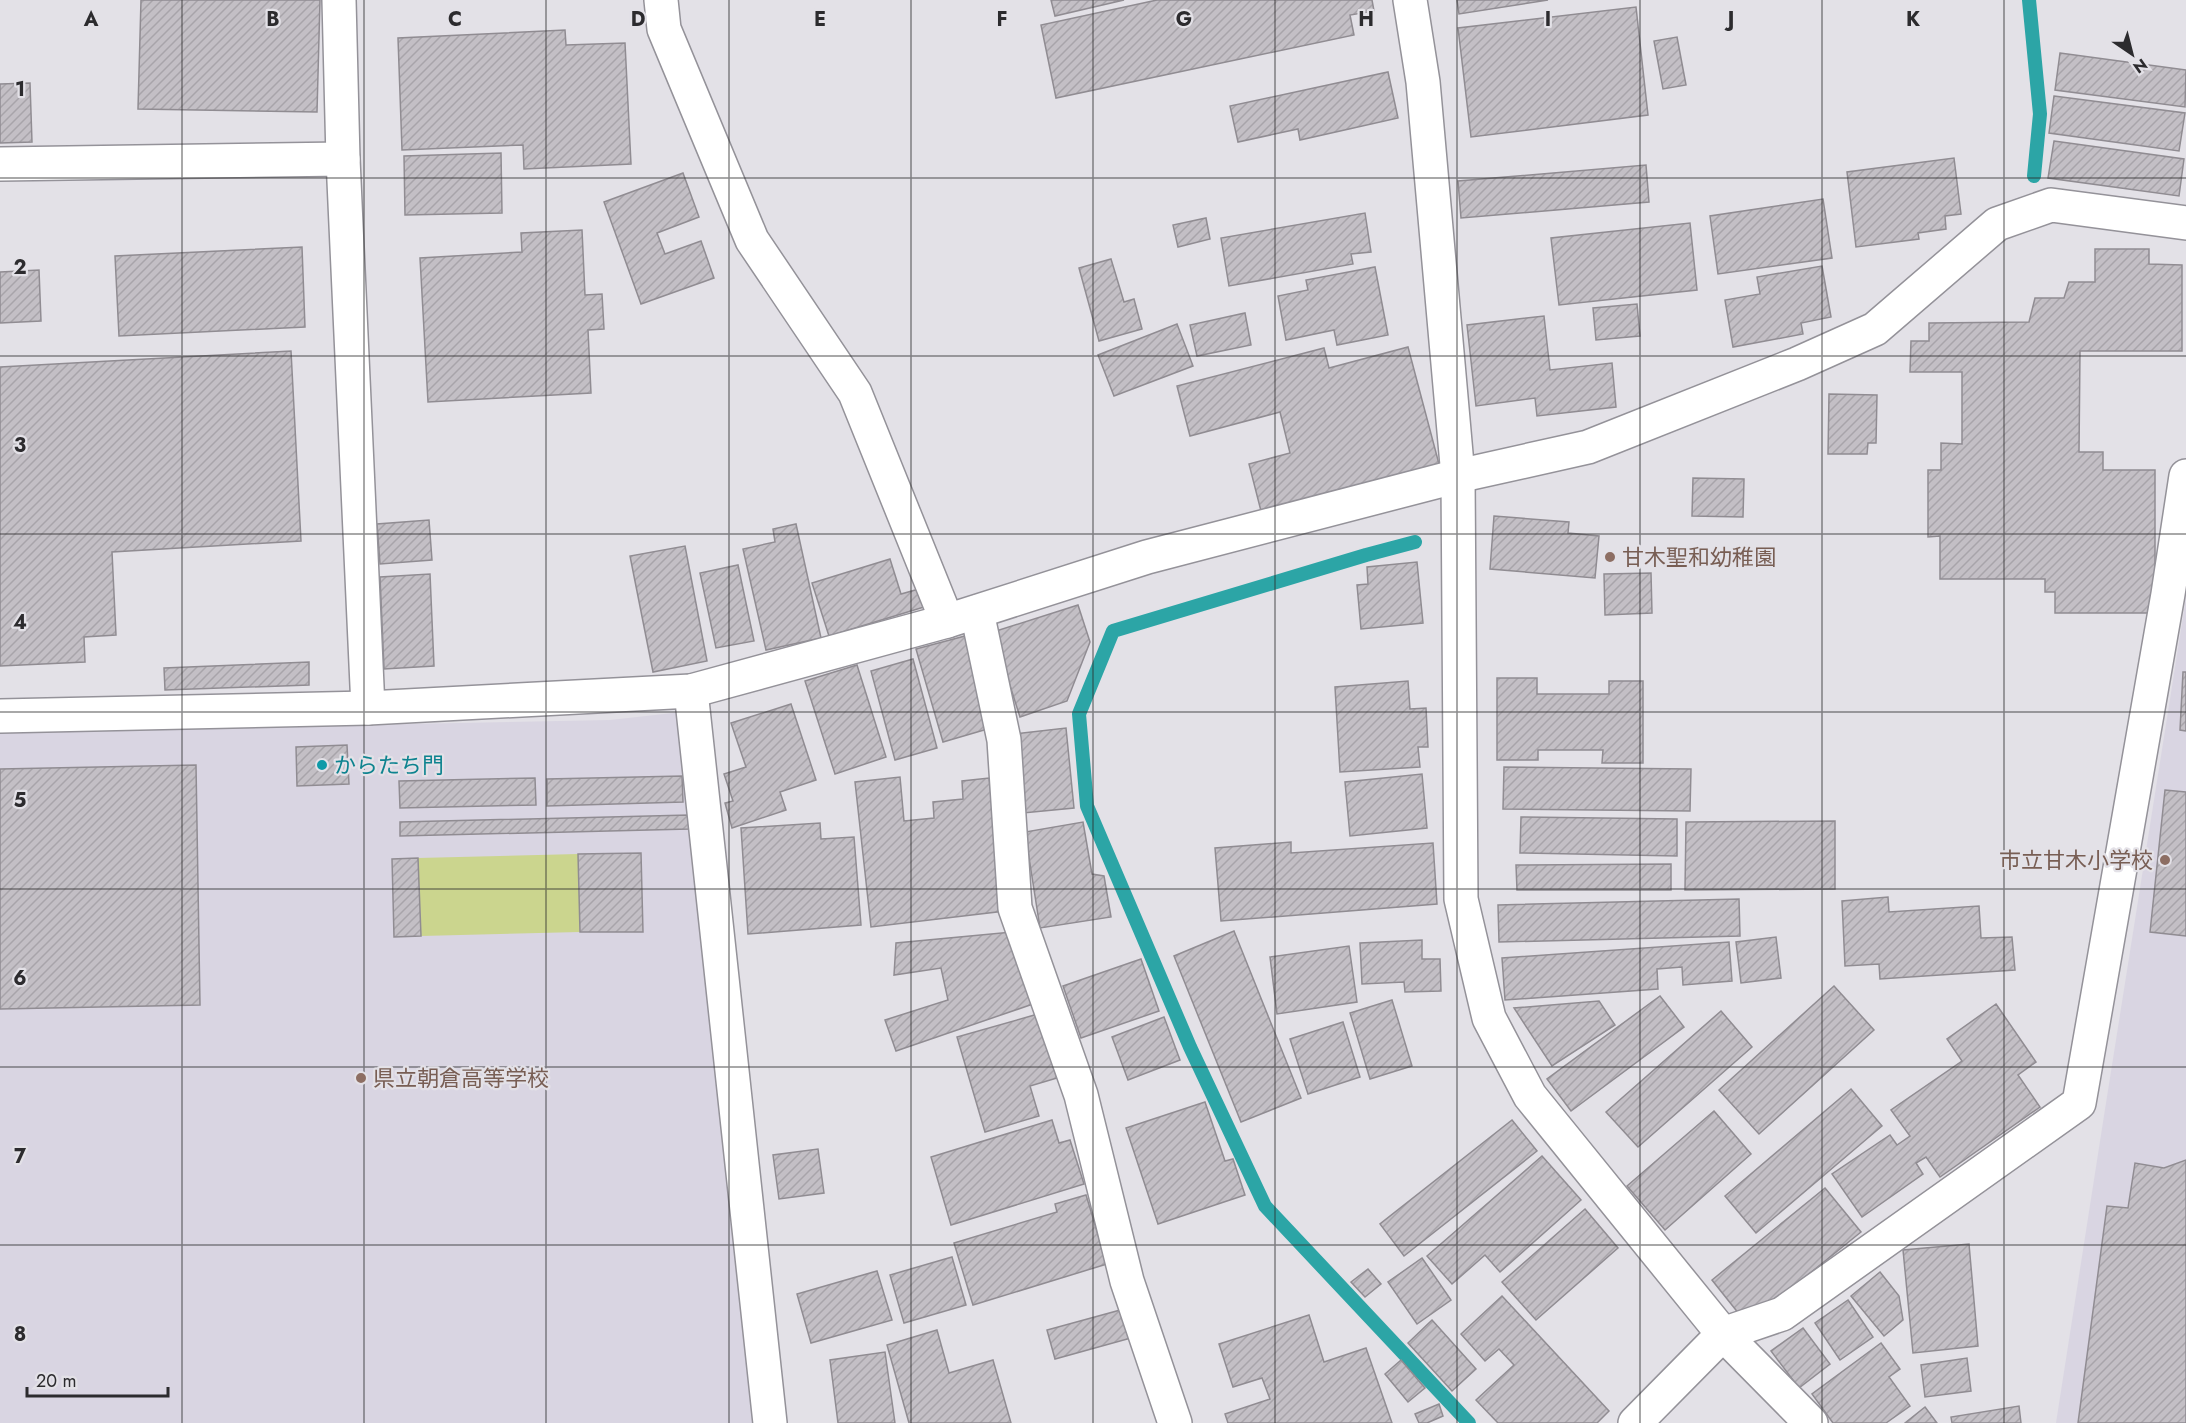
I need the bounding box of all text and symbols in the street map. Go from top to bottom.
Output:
text: A [83,5,99,34]
text: B [266,5,280,34]
text: C [448,5,462,34]
text: D [631,5,645,34]
text: E [814,5,826,34]
text: F [996,5,1008,34]
text: G [1176,5,1192,34]
text: H [1358,5,1374,34]
text: I [1545,5,1551,34]
text: J [1724,5,1734,34]
text: K [1906,5,1920,34]
north arrow [2102,24,2162,84]
text: N [2129,53,2152,79]
text: 1 [15,75,25,104]
text: 2 [13,253,27,282]
text: 3 [14,431,26,460]
place label: 甘木聖和幼稚園 [1622,541,1776,573]
marker: 甘木聖和幼稚園 [1603,550,1617,564]
text: 4 [13,608,27,637]
place label: からたち門 [334,749,444,781]
marker: からたち門 [315,758,329,772]
text: 5 [14,786,27,815]
place label: 市立甘木小学校 [1999,844,2153,876]
marker: 市立甘木小学校 [2158,853,2172,867]
text: 6 [13,964,27,993]
place label: 県立朝倉高等学校 [373,1062,549,1094]
marker: 県立朝倉高等学校 [354,1071,368,1085]
text: 7 [14,1142,27,1171]
text: 8 [14,1320,26,1349]
scale bar [27,1360,168,1398]
text: 20 m [36,1368,76,1394]

